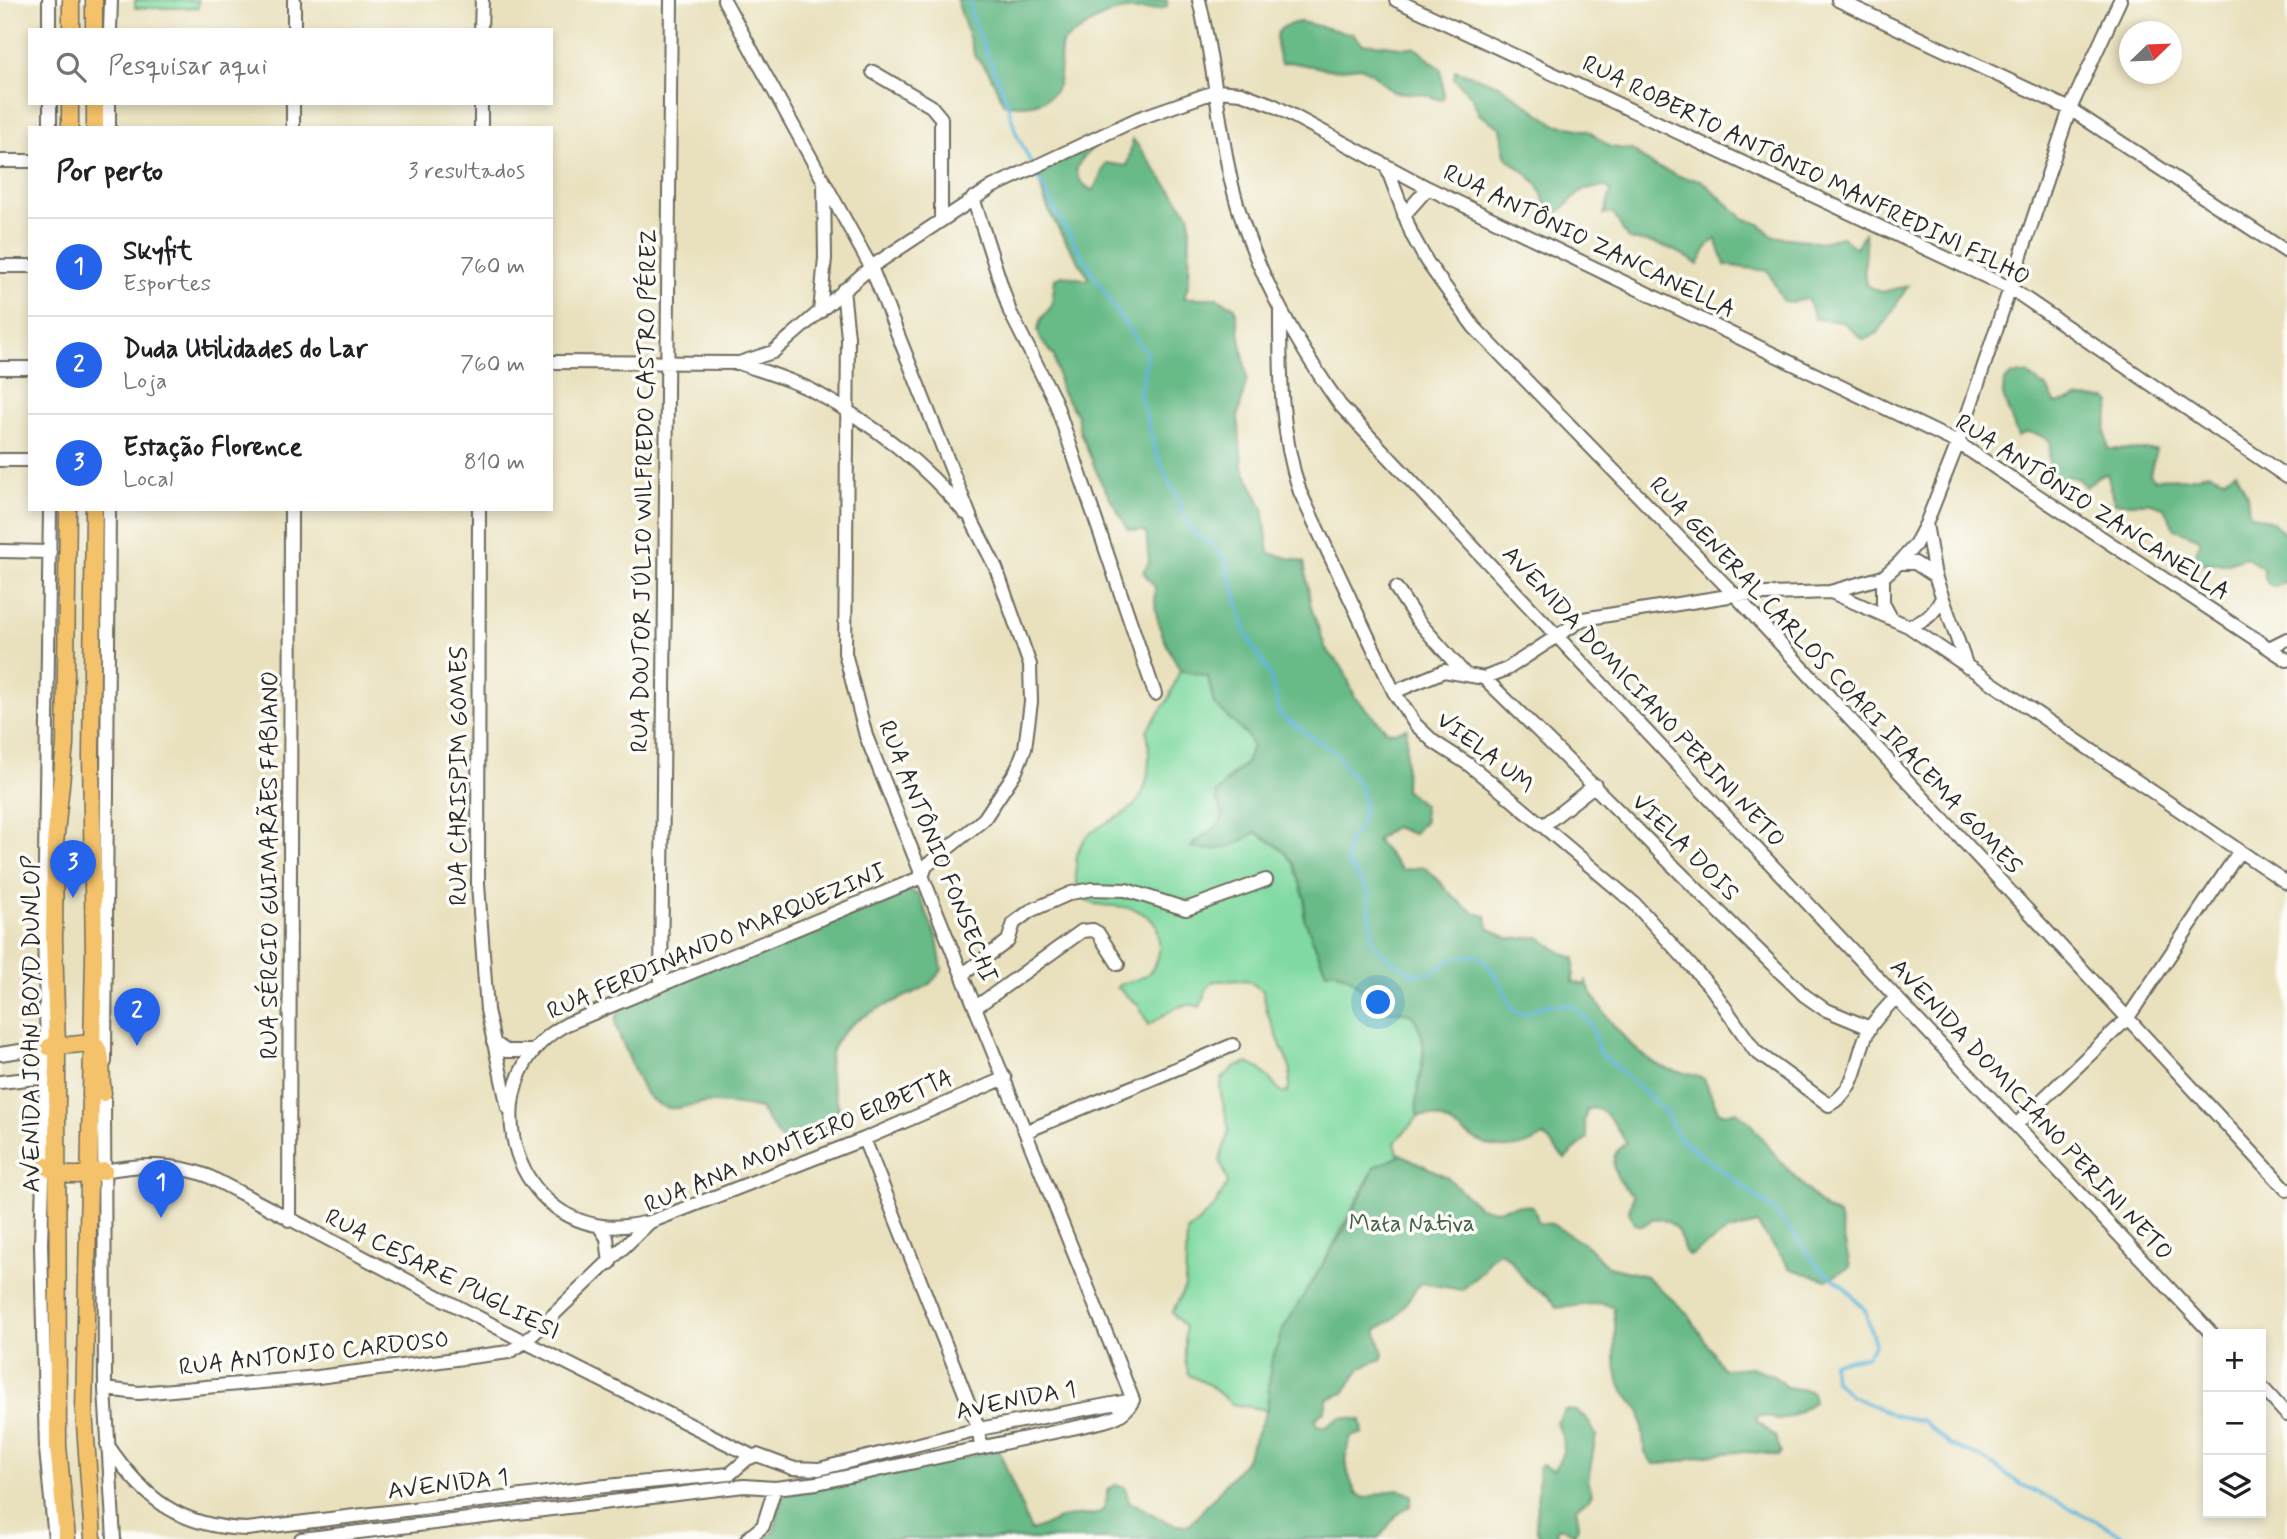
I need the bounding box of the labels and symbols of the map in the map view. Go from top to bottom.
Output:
north arrow [2119,21,2182,84]
street label: RUA ROBERTO ANTÔNIO MANFREDINI FILHO [1577,49,2035,293]
street label: RUA ANTÔNIO ZANCANELLA [1438,158,1740,326]
street label: RUA DOUTOR JÚLIO WILFREDO CASTRO PÉREZ [623,229,665,753]
street label: RUA ANTÔNIO ZANCANELLA [1949,407,2235,609]
street label: RUA GENERAL CARLOS COARI IRACEMA GOMES [1642,470,2028,882]
street label: AVENIDA DOMICIANO PERINI NETO [1495,539,1791,855]
street label: RUA CHRISPIM GOMES [444,646,475,906]
street label: RUA SÉRGIO GUIMARÃES FABIANO [253,671,286,1059]
street label: VIELA UM [1430,705,1540,801]
street label: RUA ANTÔNIO FONSECHI [870,716,1004,988]
street label: VIELA DOIS [1624,787,1746,909]
pin: 3 [50,840,96,898]
street label: AVENIDA JOHN BOYD DUNLOP [17,855,48,1193]
street label: RUA FERDINANDO MARQUEZINI [543,856,891,1028]
street label: AVENIDA DOMICIANO PERINI NETO [1883,952,2179,1268]
your location [1361,985,1395,1019]
pin: 2 [114,988,160,1046]
street label: RUA ANA MONTEIRO ERBETTA [640,1063,958,1221]
pin: 1 [138,1160,184,1218]
street label: RUA CESARE PUGLIESI [319,1202,565,1348]
park label: Mata Nativa [1349,1209,1475,1240]
street label: RUA ANTONIO CARDOSO [178,1324,450,1384]
street label: AVENIDA 1 [953,1374,1079,1428]
street label: AVENIDA 1 [386,1462,510,1508]

